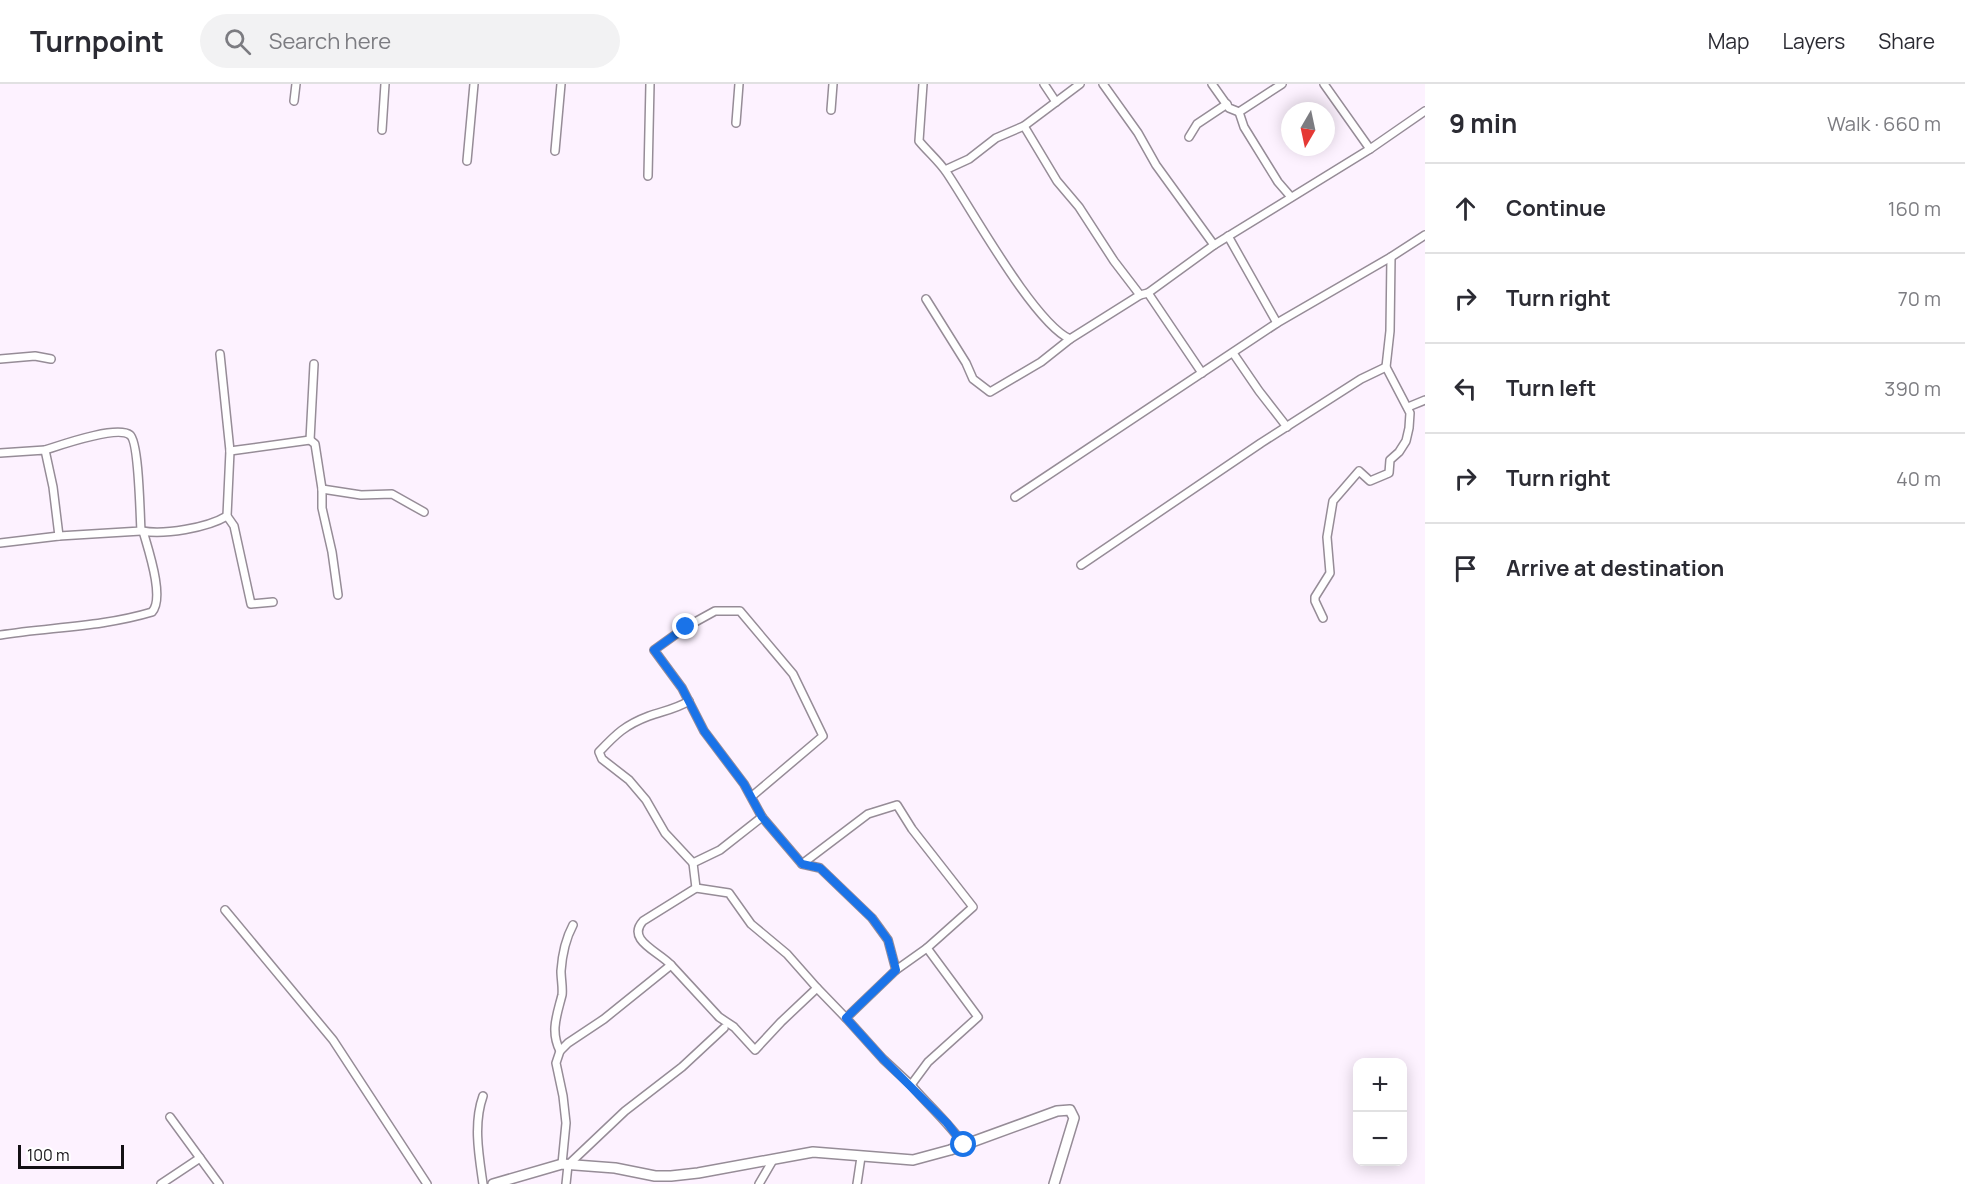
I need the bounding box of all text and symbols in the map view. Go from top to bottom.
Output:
search box [200,14,620,68]
text: Turnpoint [30,22,164,60]
icon: search [221,25,254,58]
text: Search here [269,26,391,56]
text: Map [1708,27,1749,55]
text: Layers [1782,27,1845,55]
text: Share [1878,27,1935,55]
north arrow [1281,102,1335,156]
text: 9 min [1449,105,1517,141]
text: Walk · 660 m [1827,110,1941,137]
icon: ahead [1449,192,1482,225]
text: Continue [1506,193,1606,223]
text: 160 m [1888,195,1941,222]
icon: right [1449,282,1482,315]
text: Turn right [1506,283,1611,313]
text: 70 m [1898,285,1941,312]
icon: left [1449,372,1482,405]
text: Turn left [1506,373,1596,403]
text: 390 m [1884,375,1941,402]
icon: right [1449,462,1482,495]
text: Turn right [1506,463,1611,493]
text: 40 m [1896,465,1941,492]
icon: arrive [1449,552,1482,585]
text: Arrive at destination [1506,553,1724,583]
route end [672,613,698,639]
map controls [1353,1058,1407,1166]
button: + [1353,1058,1407,1112]
button: − [1353,1112,1407,1166]
route start [950,1131,976,1157]
scale bar [18,1142,124,1170]
text: 100 m [27,1144,70,1166]

